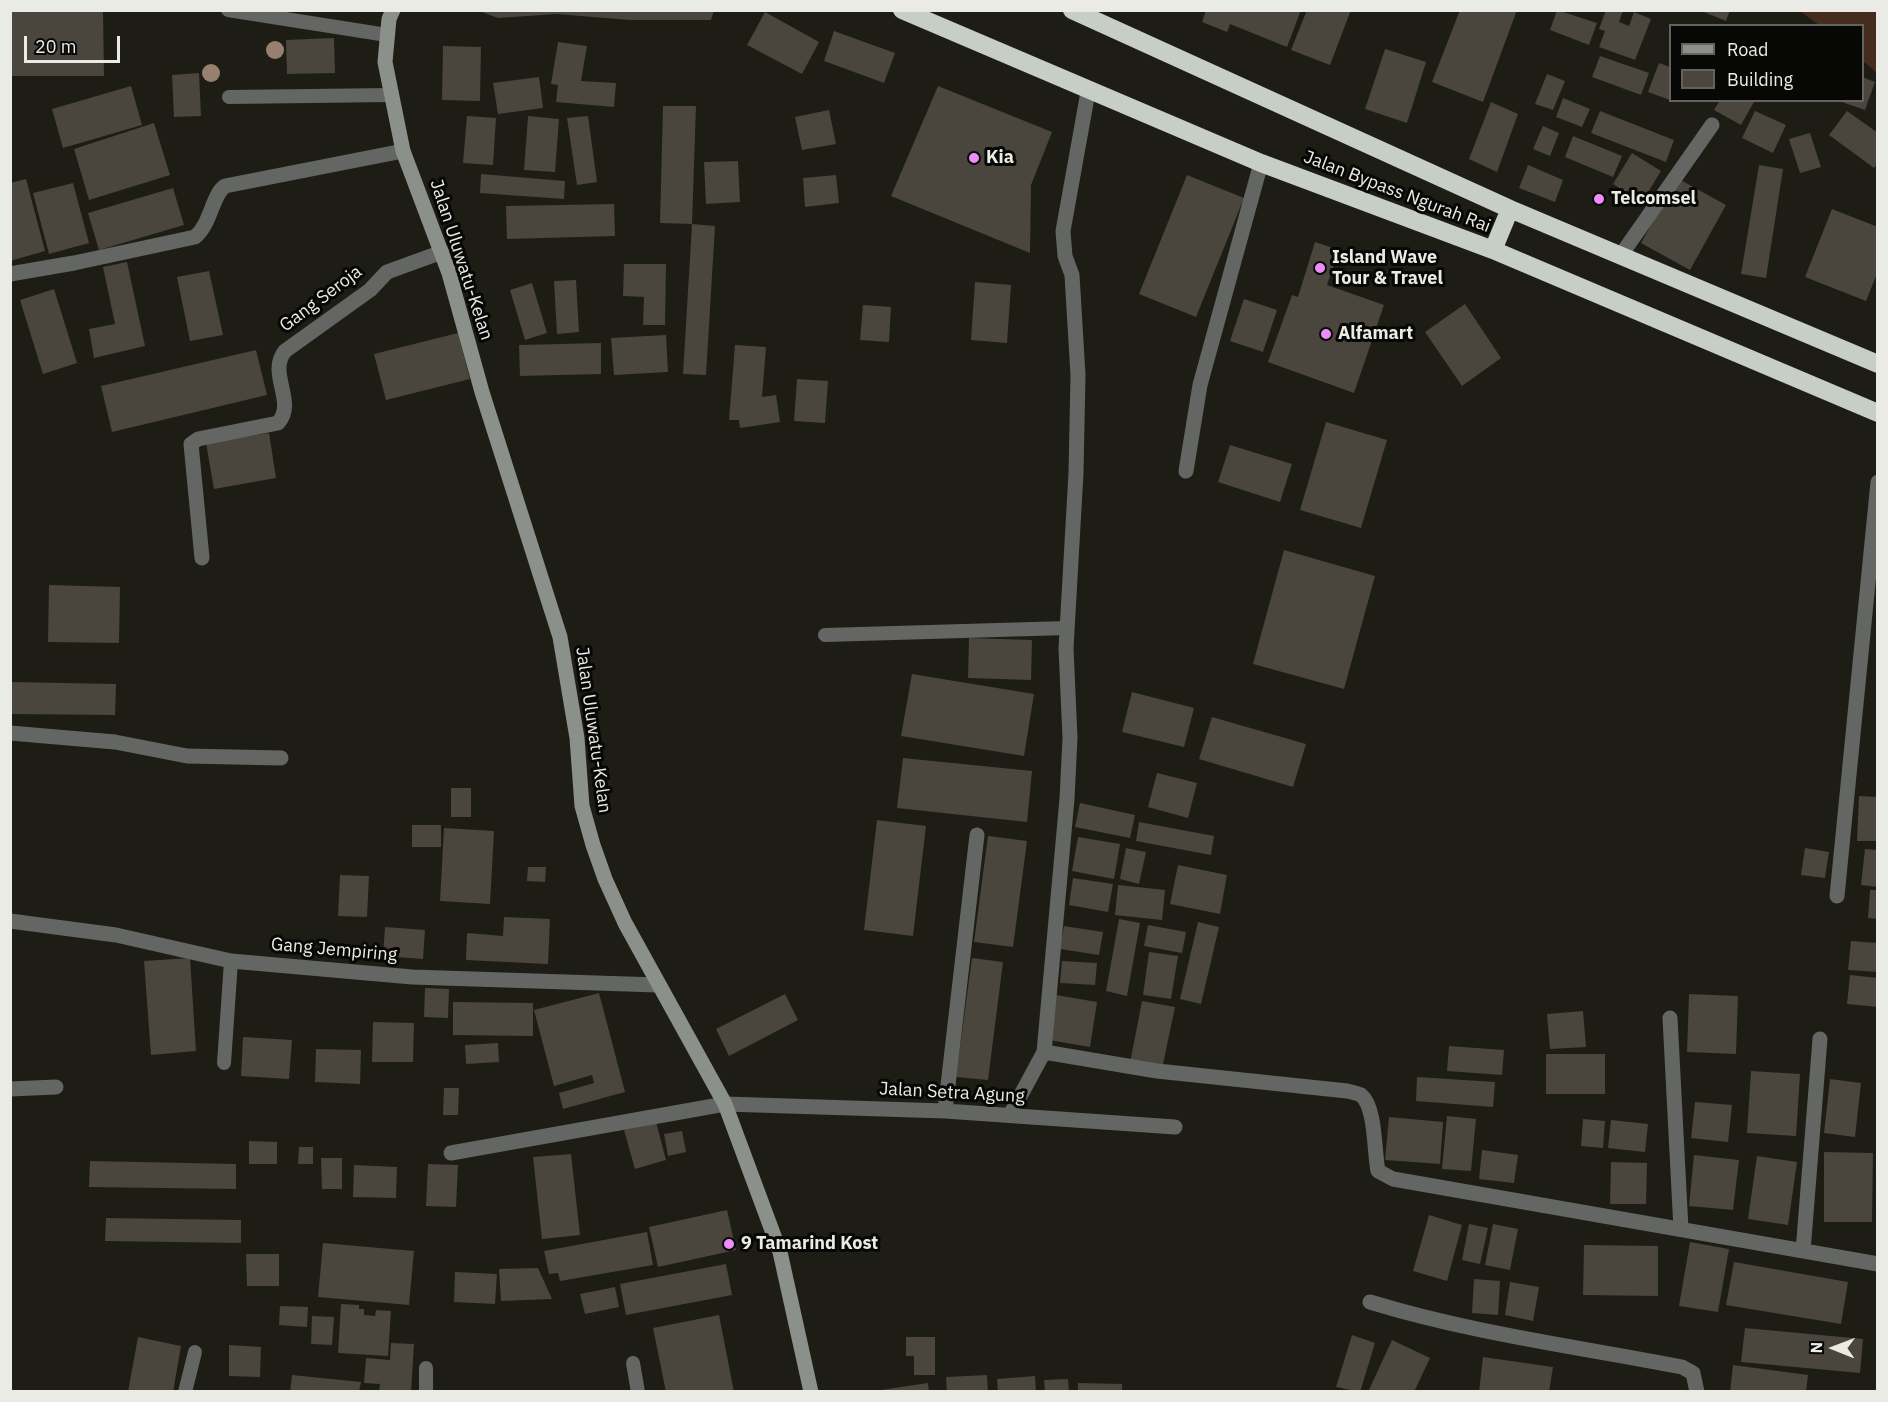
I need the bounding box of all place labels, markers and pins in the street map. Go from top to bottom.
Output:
place label: Kia [986,147,1014,169]
marker: Kia [967,151,981,165]
place label: Telcomsel [1611,188,1696,210]
marker: Telcomsel [1592,192,1606,206]
place label: Island Wave Tour & Travel [1332,247,1443,290]
marker: Island Wave Tour & Travel [1313,261,1327,275]
place label: Alfamart [1338,323,1413,345]
marker: Alfamart [1319,327,1333,341]
place label: 9 Tamarind Kost [741,1233,878,1255]
marker: 9 Tamarind Kost [722,1237,736,1251]

